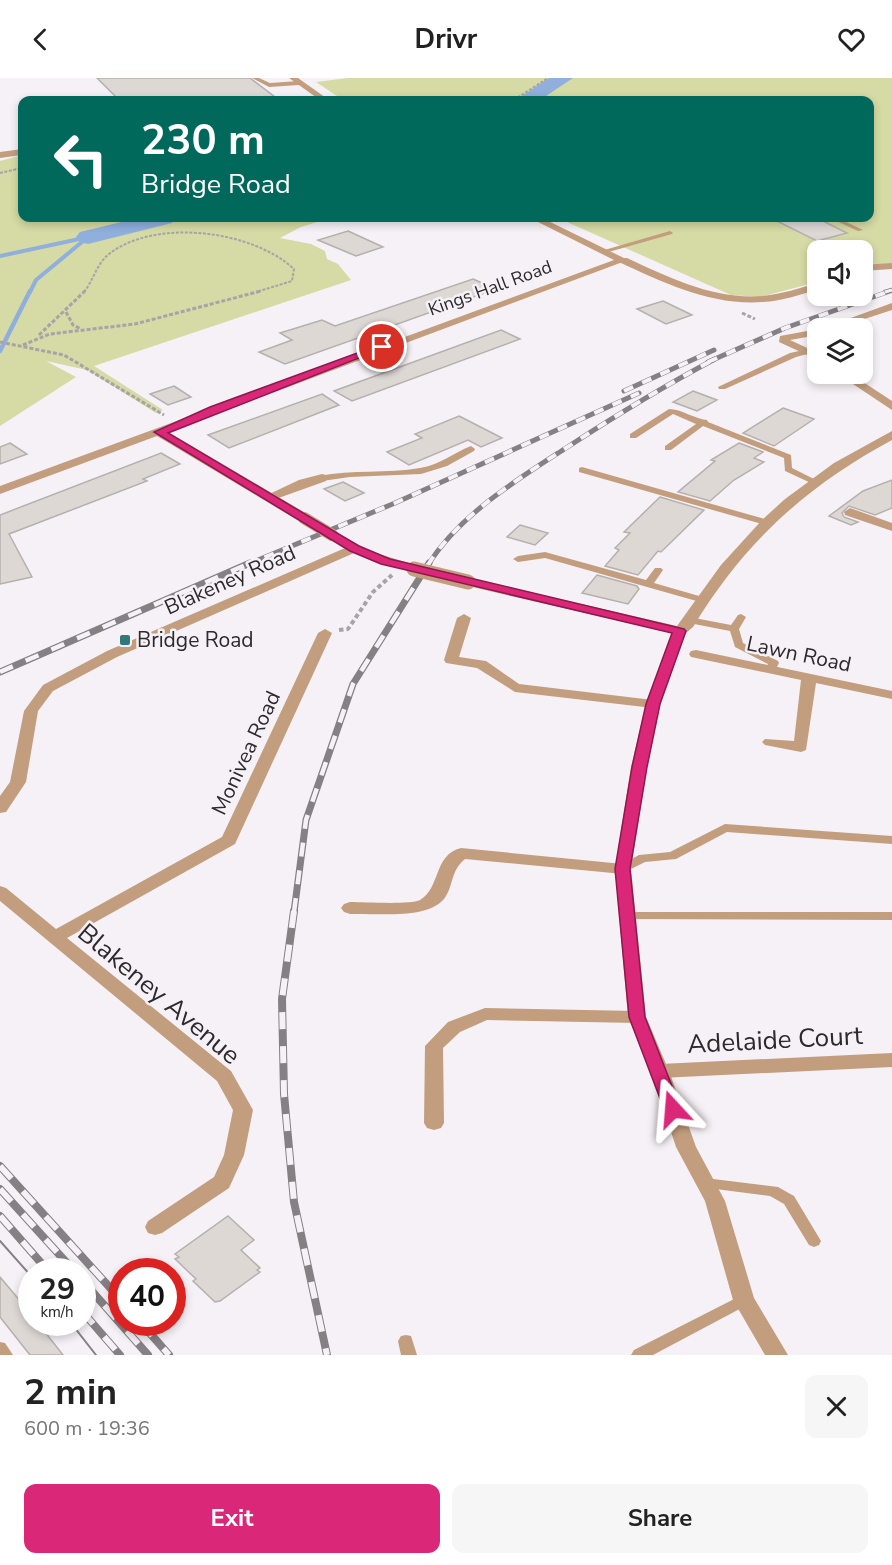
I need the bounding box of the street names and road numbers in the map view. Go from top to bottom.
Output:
street label: Kings Hall Road [425,255,555,321]
street label: Blakeney Road [160,539,300,621]
street label: Lawn Road [744,629,854,679]
street label: Monivea Road [205,687,287,819]
street label: Blakeney Avenue [70,916,248,1072]
street label: Adelaide Court [686,1018,865,1062]

